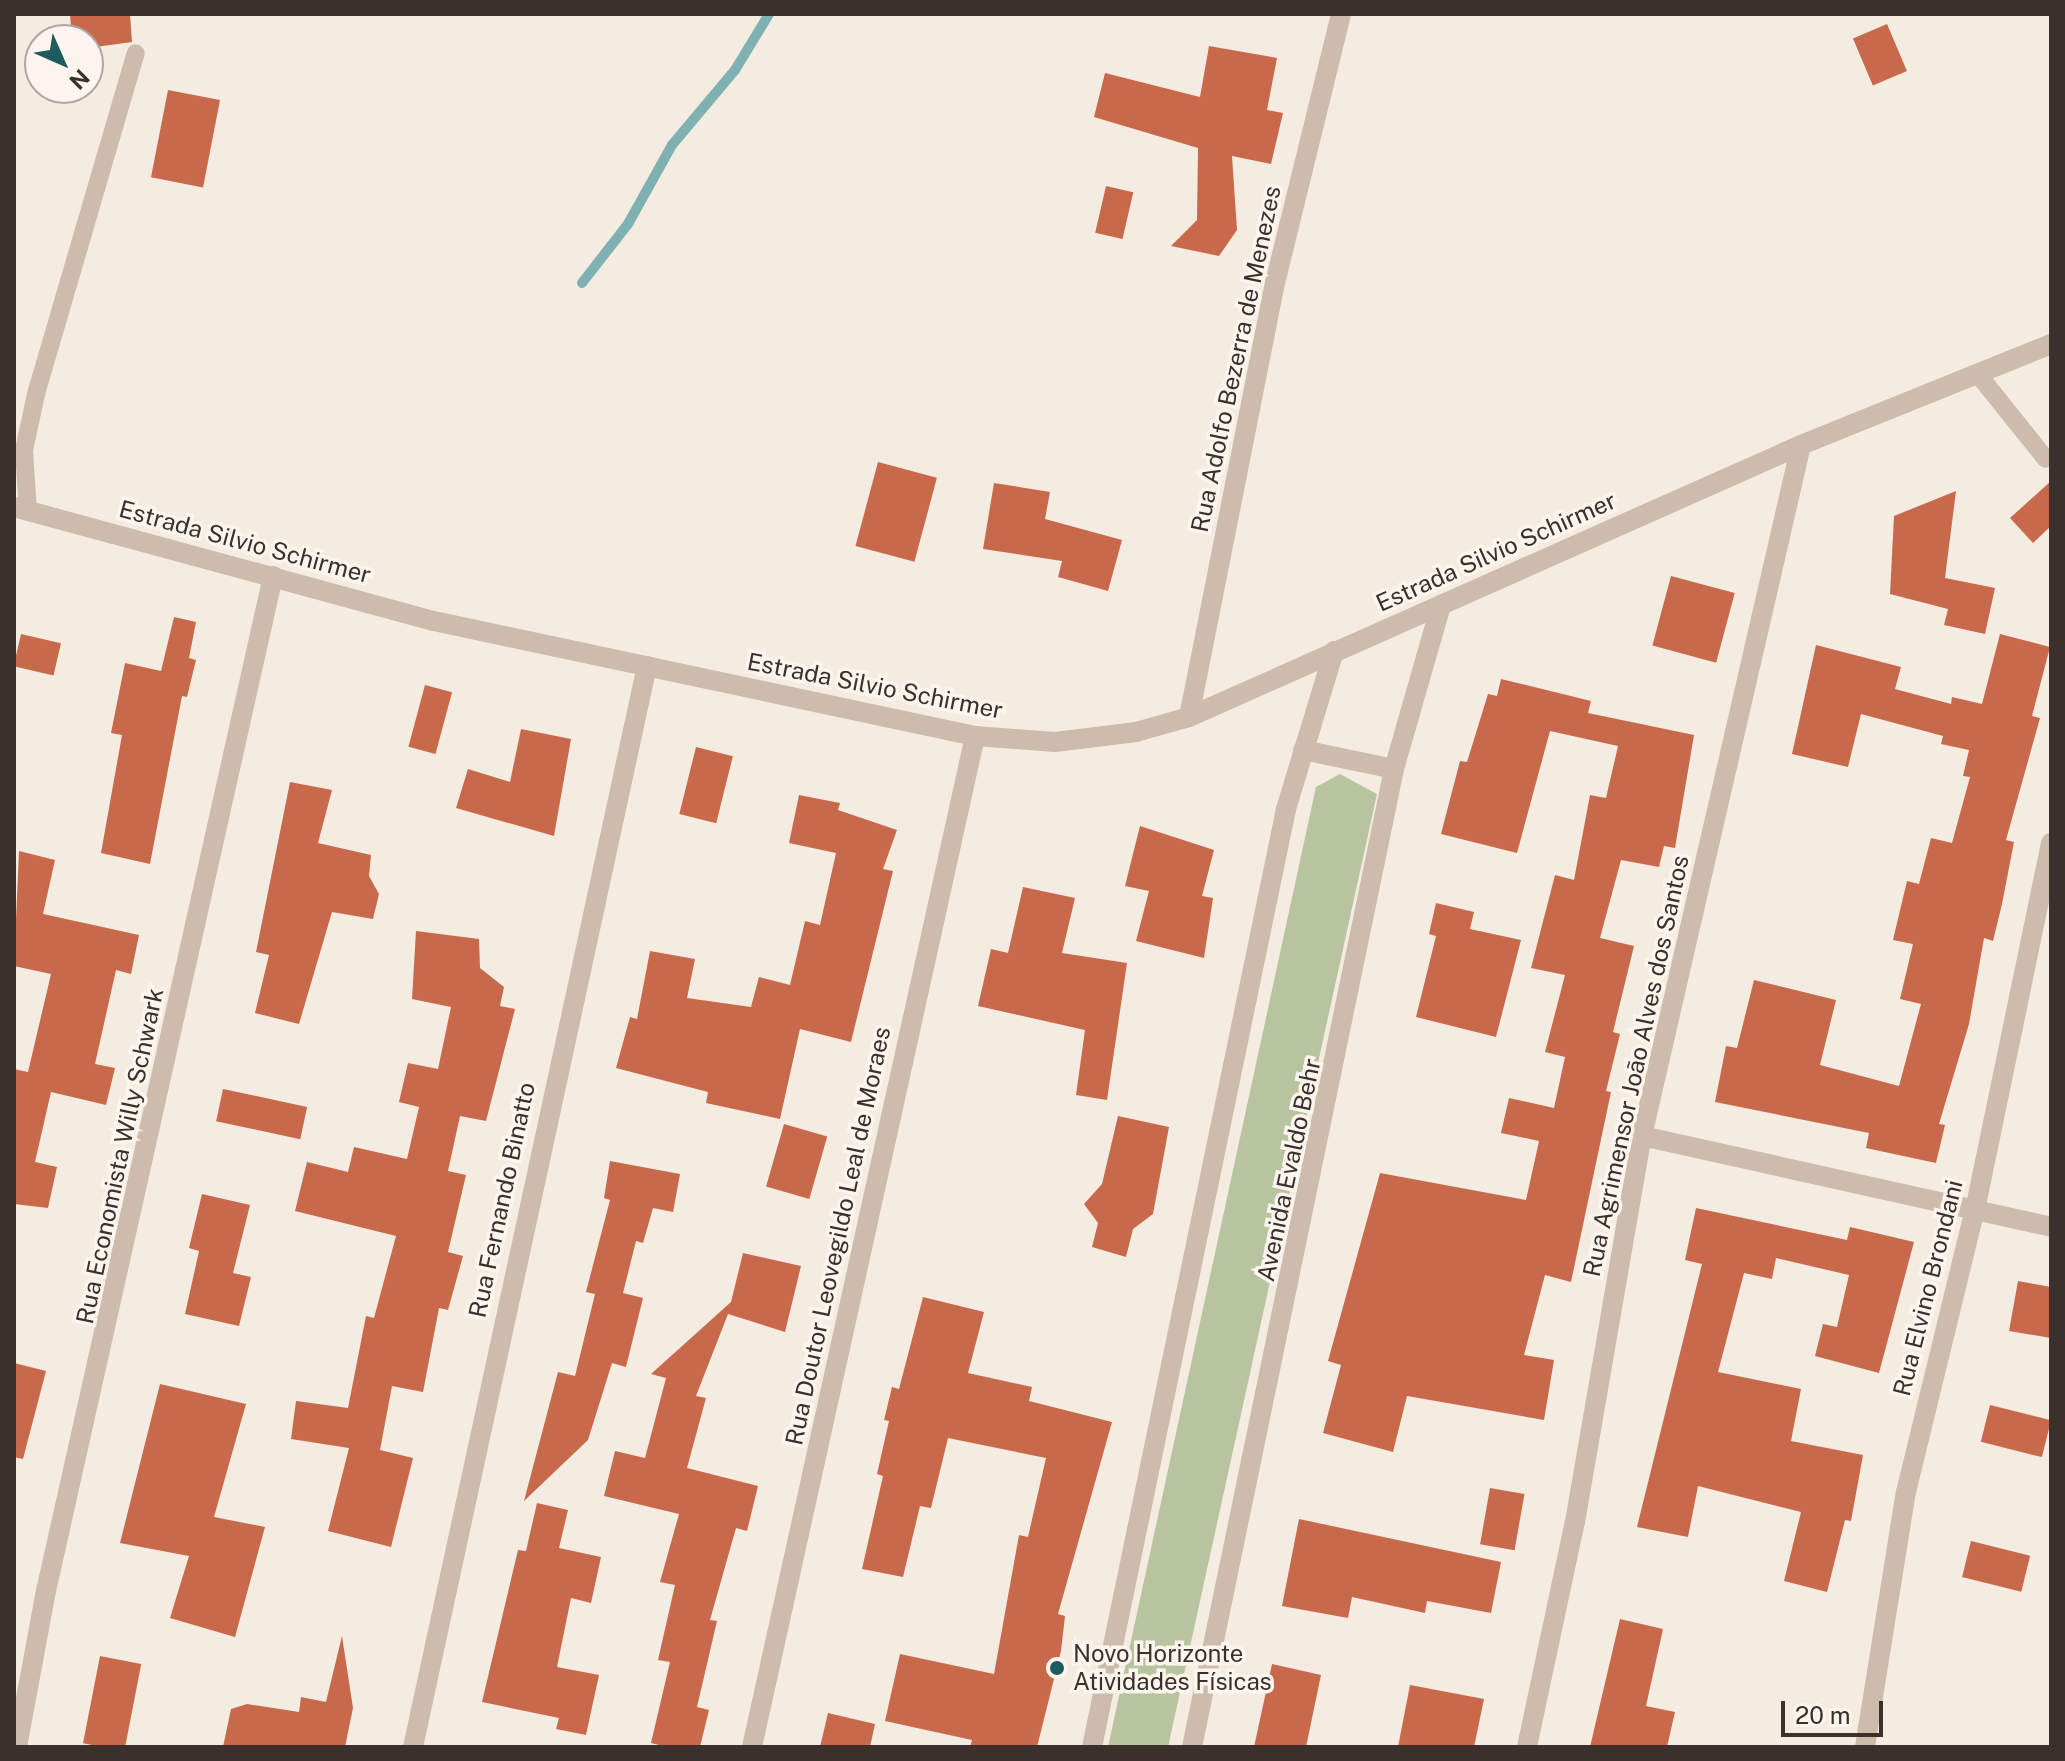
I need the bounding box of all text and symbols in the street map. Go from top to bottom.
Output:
north arrow [24,24,104,104]
text: N [64,64,95,95]
street label: Rua Adolfo Bezerra de Menezes [1185,183,1287,535]
street label: Estrada Silvio Schirmer [1371,486,1621,618]
street label: Estrada Silvio Schirmer [116,494,374,590]
street label: Estrada Silvio Schirmer [745,647,1005,725]
street label: Rua Agrimensor João Alves dos Santos [1577,852,1695,1280]
street label: Rua Economista Willy Schwark [70,985,170,1327]
street label: Rua Doutor Leovegildo Leal de Moraes [779,1024,897,1448]
street label: Avenida Evaldo Behr [1251,1056,1327,1284]
street label: Rua Fernando Binatto [463,1080,541,1320]
street label: Rua Elvino Brondani [1887,1177,1969,1399]
place label: Novo Horizonte Atividades Físicas [1073,1640,1272,1696]
marker: Novo Horizonte Atividades Físicas [1048,1659,1066,1677]
scale bar [1785,1685,1887,1735]
text: 20 m [1795,1701,1851,1729]

